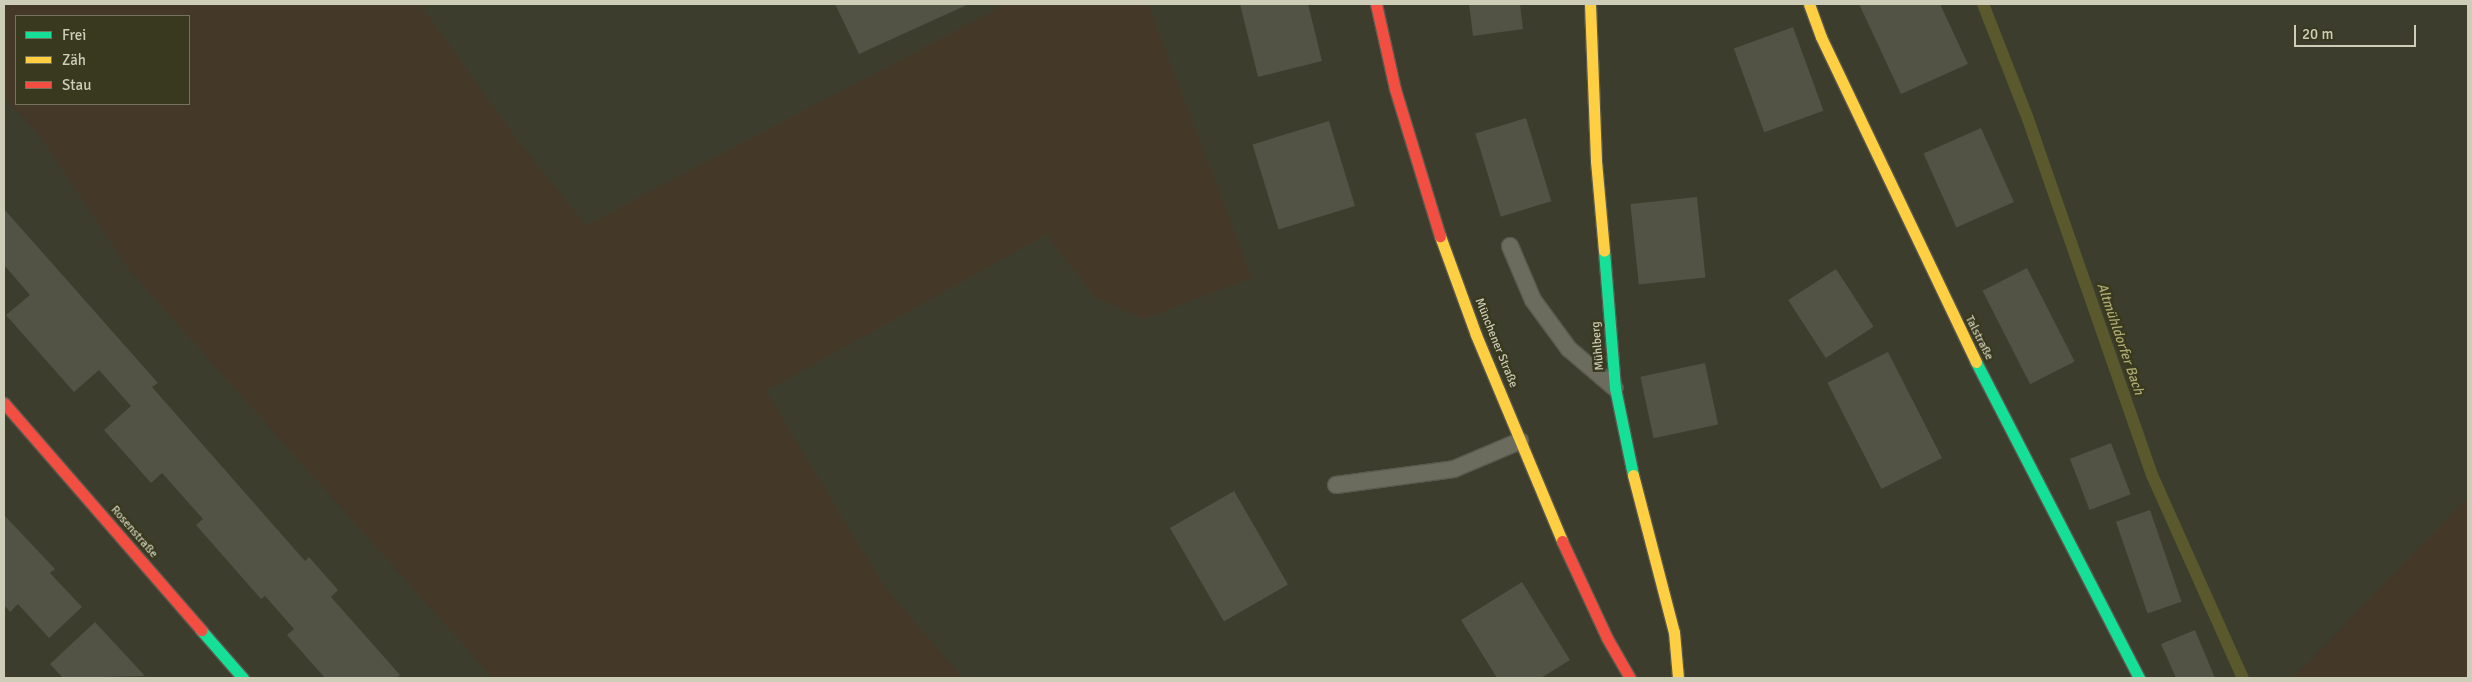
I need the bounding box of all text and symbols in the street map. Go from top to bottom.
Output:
legend [15,15,190,105]
scale bar [2297,15,2420,47]
text: 20 m [2302,25,2333,43]
text: Frei [62,26,86,44]
text: Zäh [62,51,86,69]
text: Stau [62,76,91,94]
water label: Altmühldorfer Bach [2093,281,2147,397]
street label: Münchener Straße [1471,296,1521,390]
street label: Talstraße [1962,313,1996,363]
street label: Mühlberg [1589,321,1607,371]
street label: Rosenstraße [107,503,161,561]

